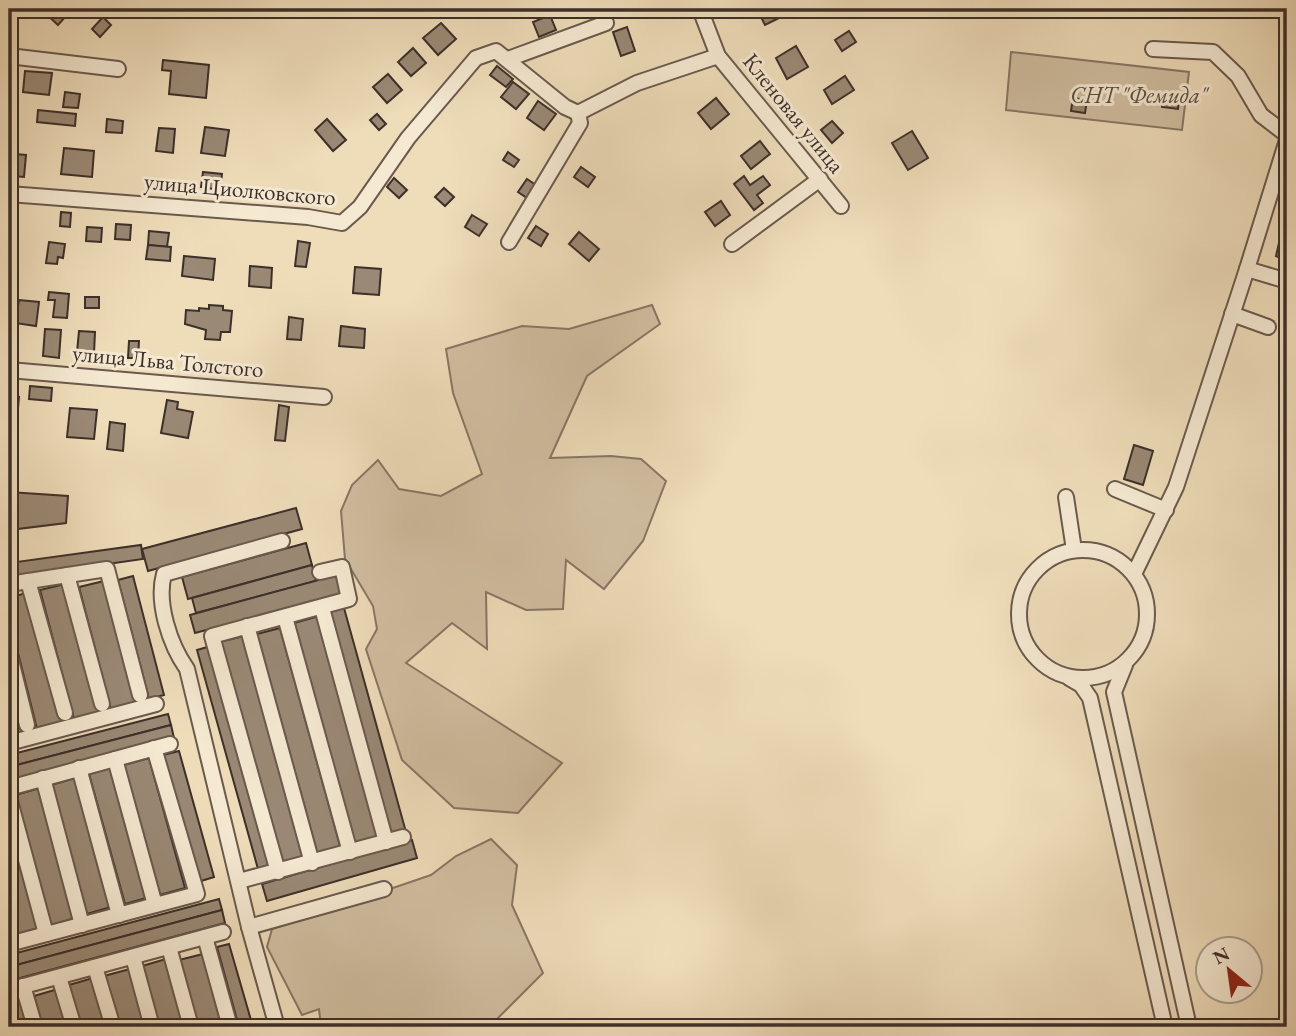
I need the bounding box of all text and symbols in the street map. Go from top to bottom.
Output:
street label: Кленовая улица [736,47,852,180]
park label: СНТ "Фемида" [1070,80,1210,110]
street label: улица Циолковского [143,166,337,212]
street label: улица Льва Толстого [71,338,265,384]
north arrow [1194,934,1264,1004]
text: N [1208,941,1234,970]

